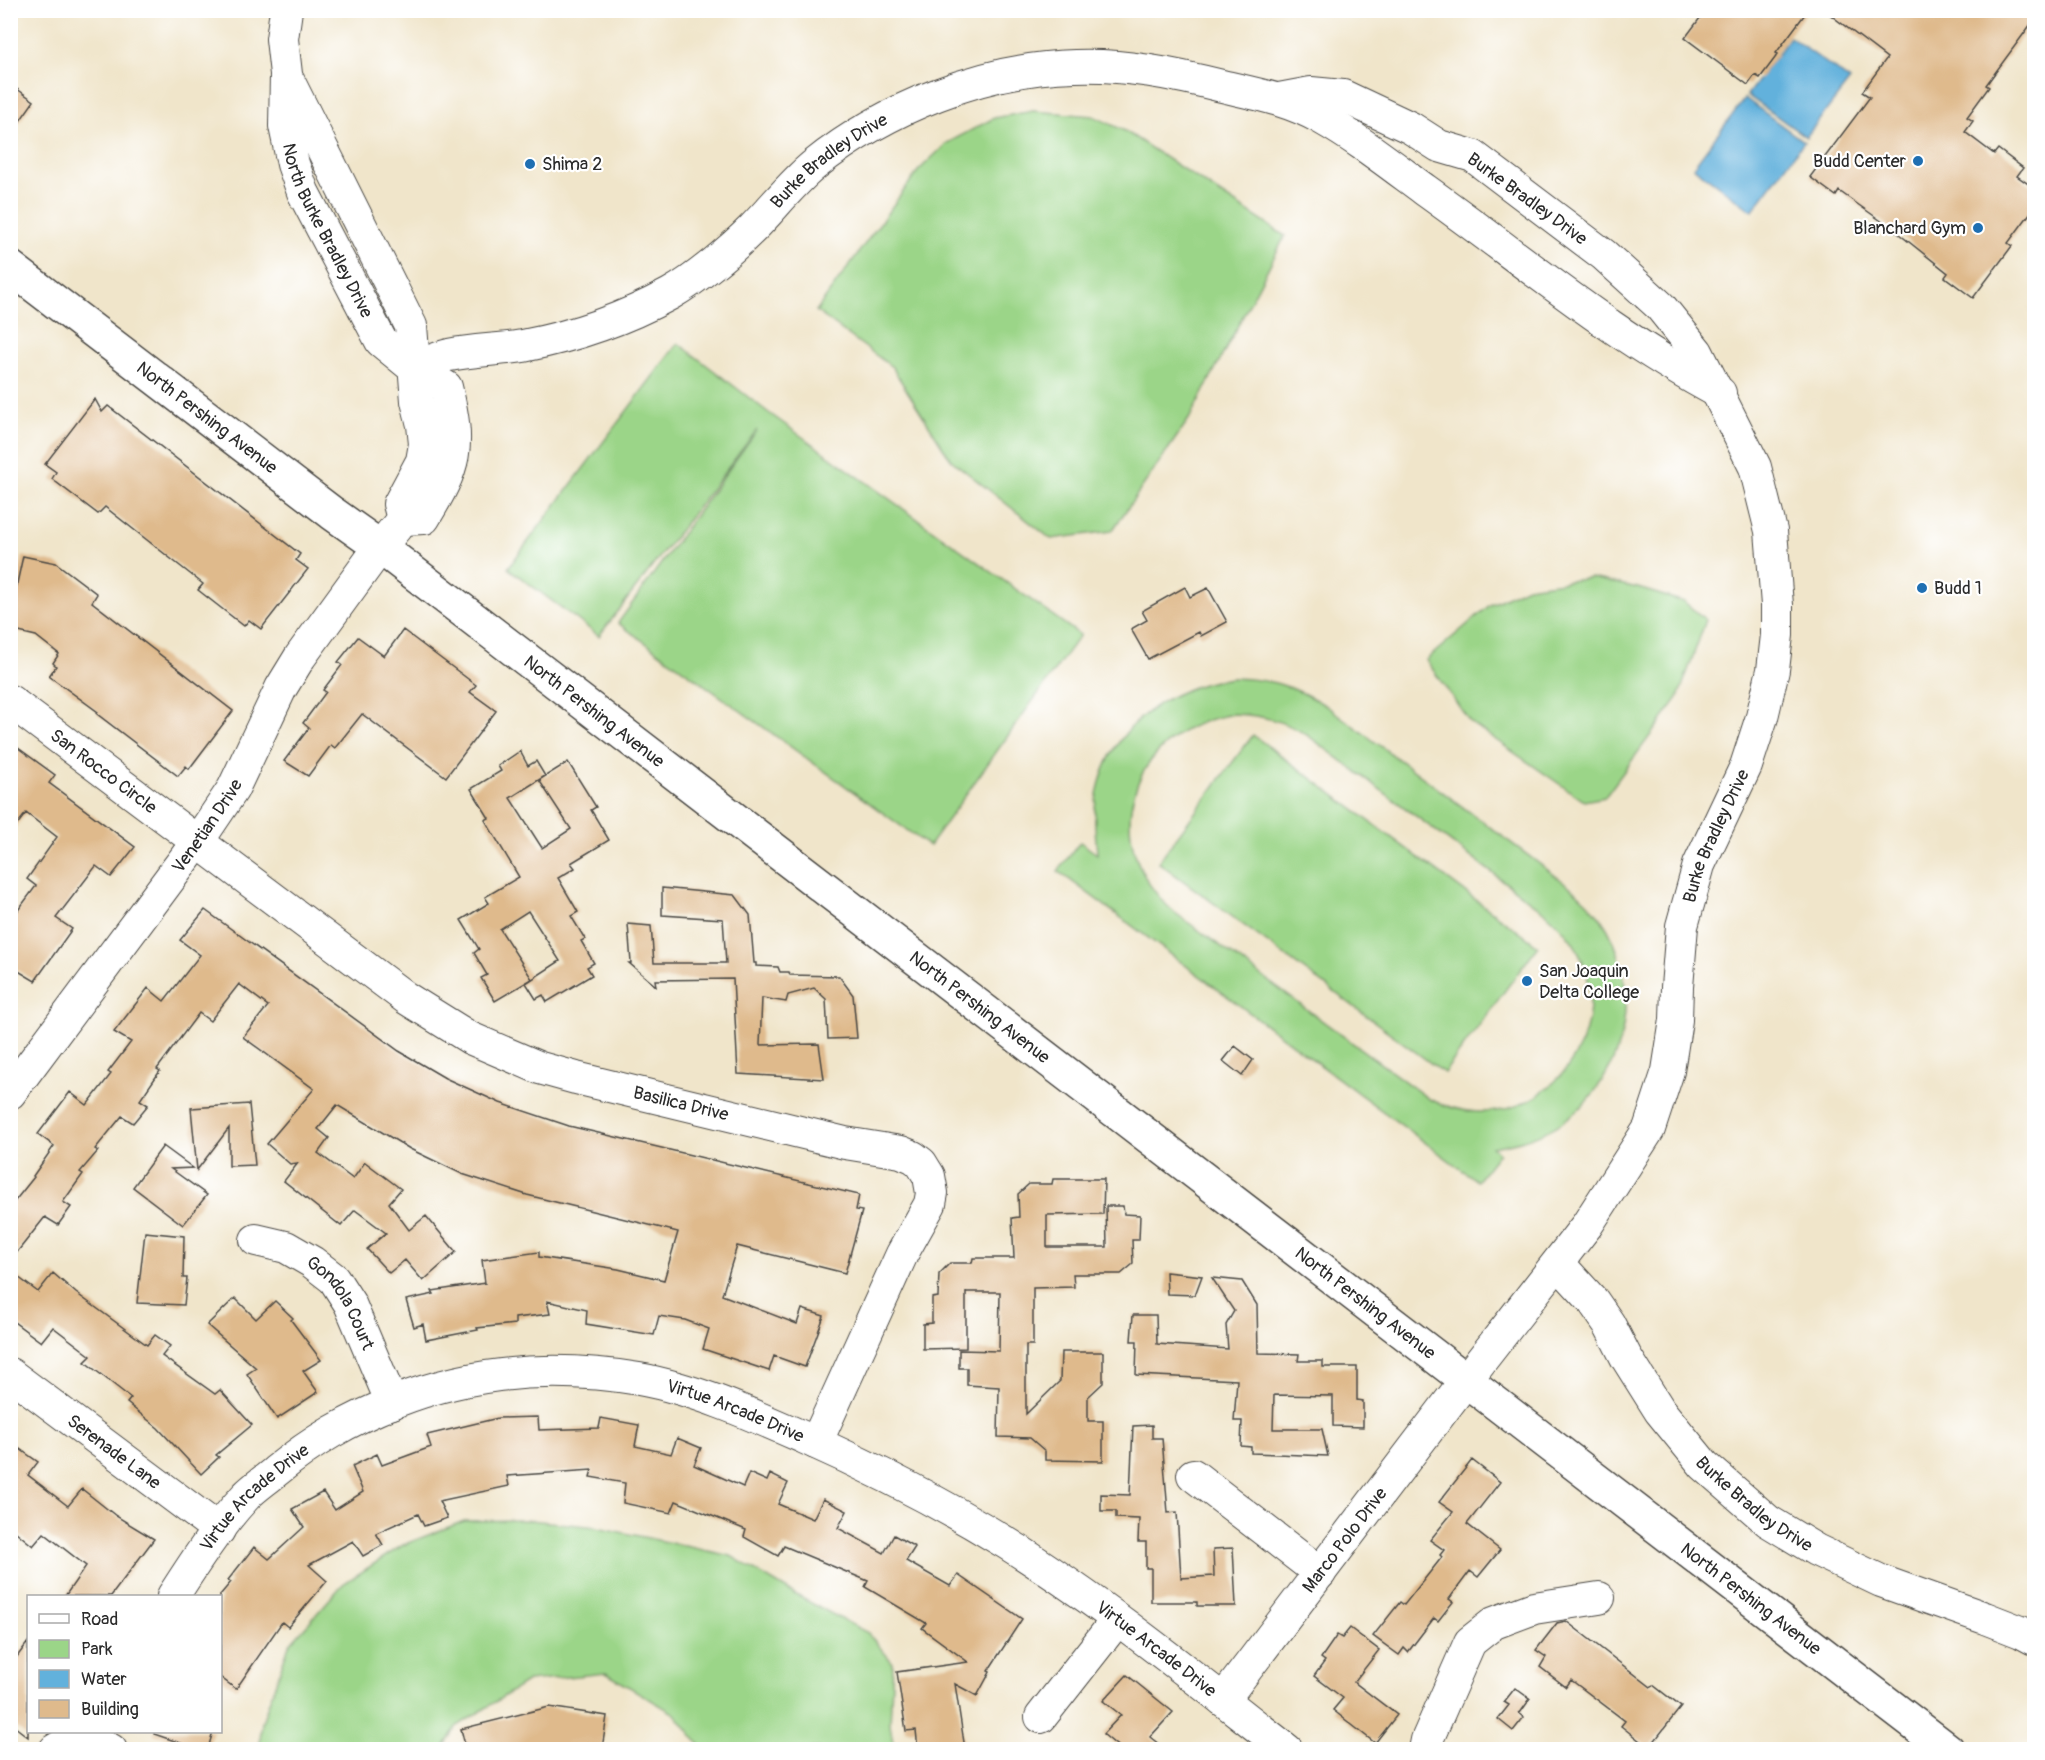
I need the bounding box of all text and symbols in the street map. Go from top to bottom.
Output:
street label: Burke Bradley Drive [765,108,891,213]
street label: North Burke Bradley Drive [277,141,378,322]
street label: Burke Bradley Drive [1462,148,1592,250]
place label: Budd Center [1813,150,1907,173]
place label: Shima 2 [542,153,602,176]
marker: Budd Center [1911,154,1925,168]
marker: Shima 2 [523,157,537,171]
place label: Blanchard Gym [1853,217,1966,240]
marker: Blanchard Gym [1971,221,1985,235]
street label: North Pershing Avenue [132,356,282,479]
place label: Budd 1 [1934,577,1982,600]
marker: Budd 1 [1915,581,1929,595]
street label: North Pershing Avenue [519,650,669,773]
street label: San Rocco Circle [46,724,162,819]
street label: Burke Bradley Drive [1678,765,1754,905]
street label: Venetian Drive [167,775,248,878]
street label: North Pershing Avenue [905,946,1055,1069]
place label: San Joaquin Delta College [1539,960,1639,1004]
marker: San Joaquin Delta College [1520,974,1534,988]
street label: Basilica Drive [631,1081,731,1126]
street label: North Pershing Avenue [1290,1242,1440,1364]
street label: Gondola Court [302,1251,380,1354]
street label: Virtue Arcade Drive [664,1374,808,1448]
street label: Serenade Lane [63,1409,166,1494]
street label: Virtue Arcade Drive [195,1438,314,1556]
street label: Burke Bradley Drive [1690,1452,1817,1557]
street label: Marco Polo Drive [1297,1483,1392,1597]
street label: North Pershing Avenue [1676,1538,1826,1660]
legend [27,1595,222,1733]
street label: Virtue Arcade Drive [1092,1596,1221,1702]
text: Road [81,1608,118,1631]
text: Park [81,1638,113,1661]
text: Water [81,1668,127,1691]
text: Building [81,1698,139,1721]

